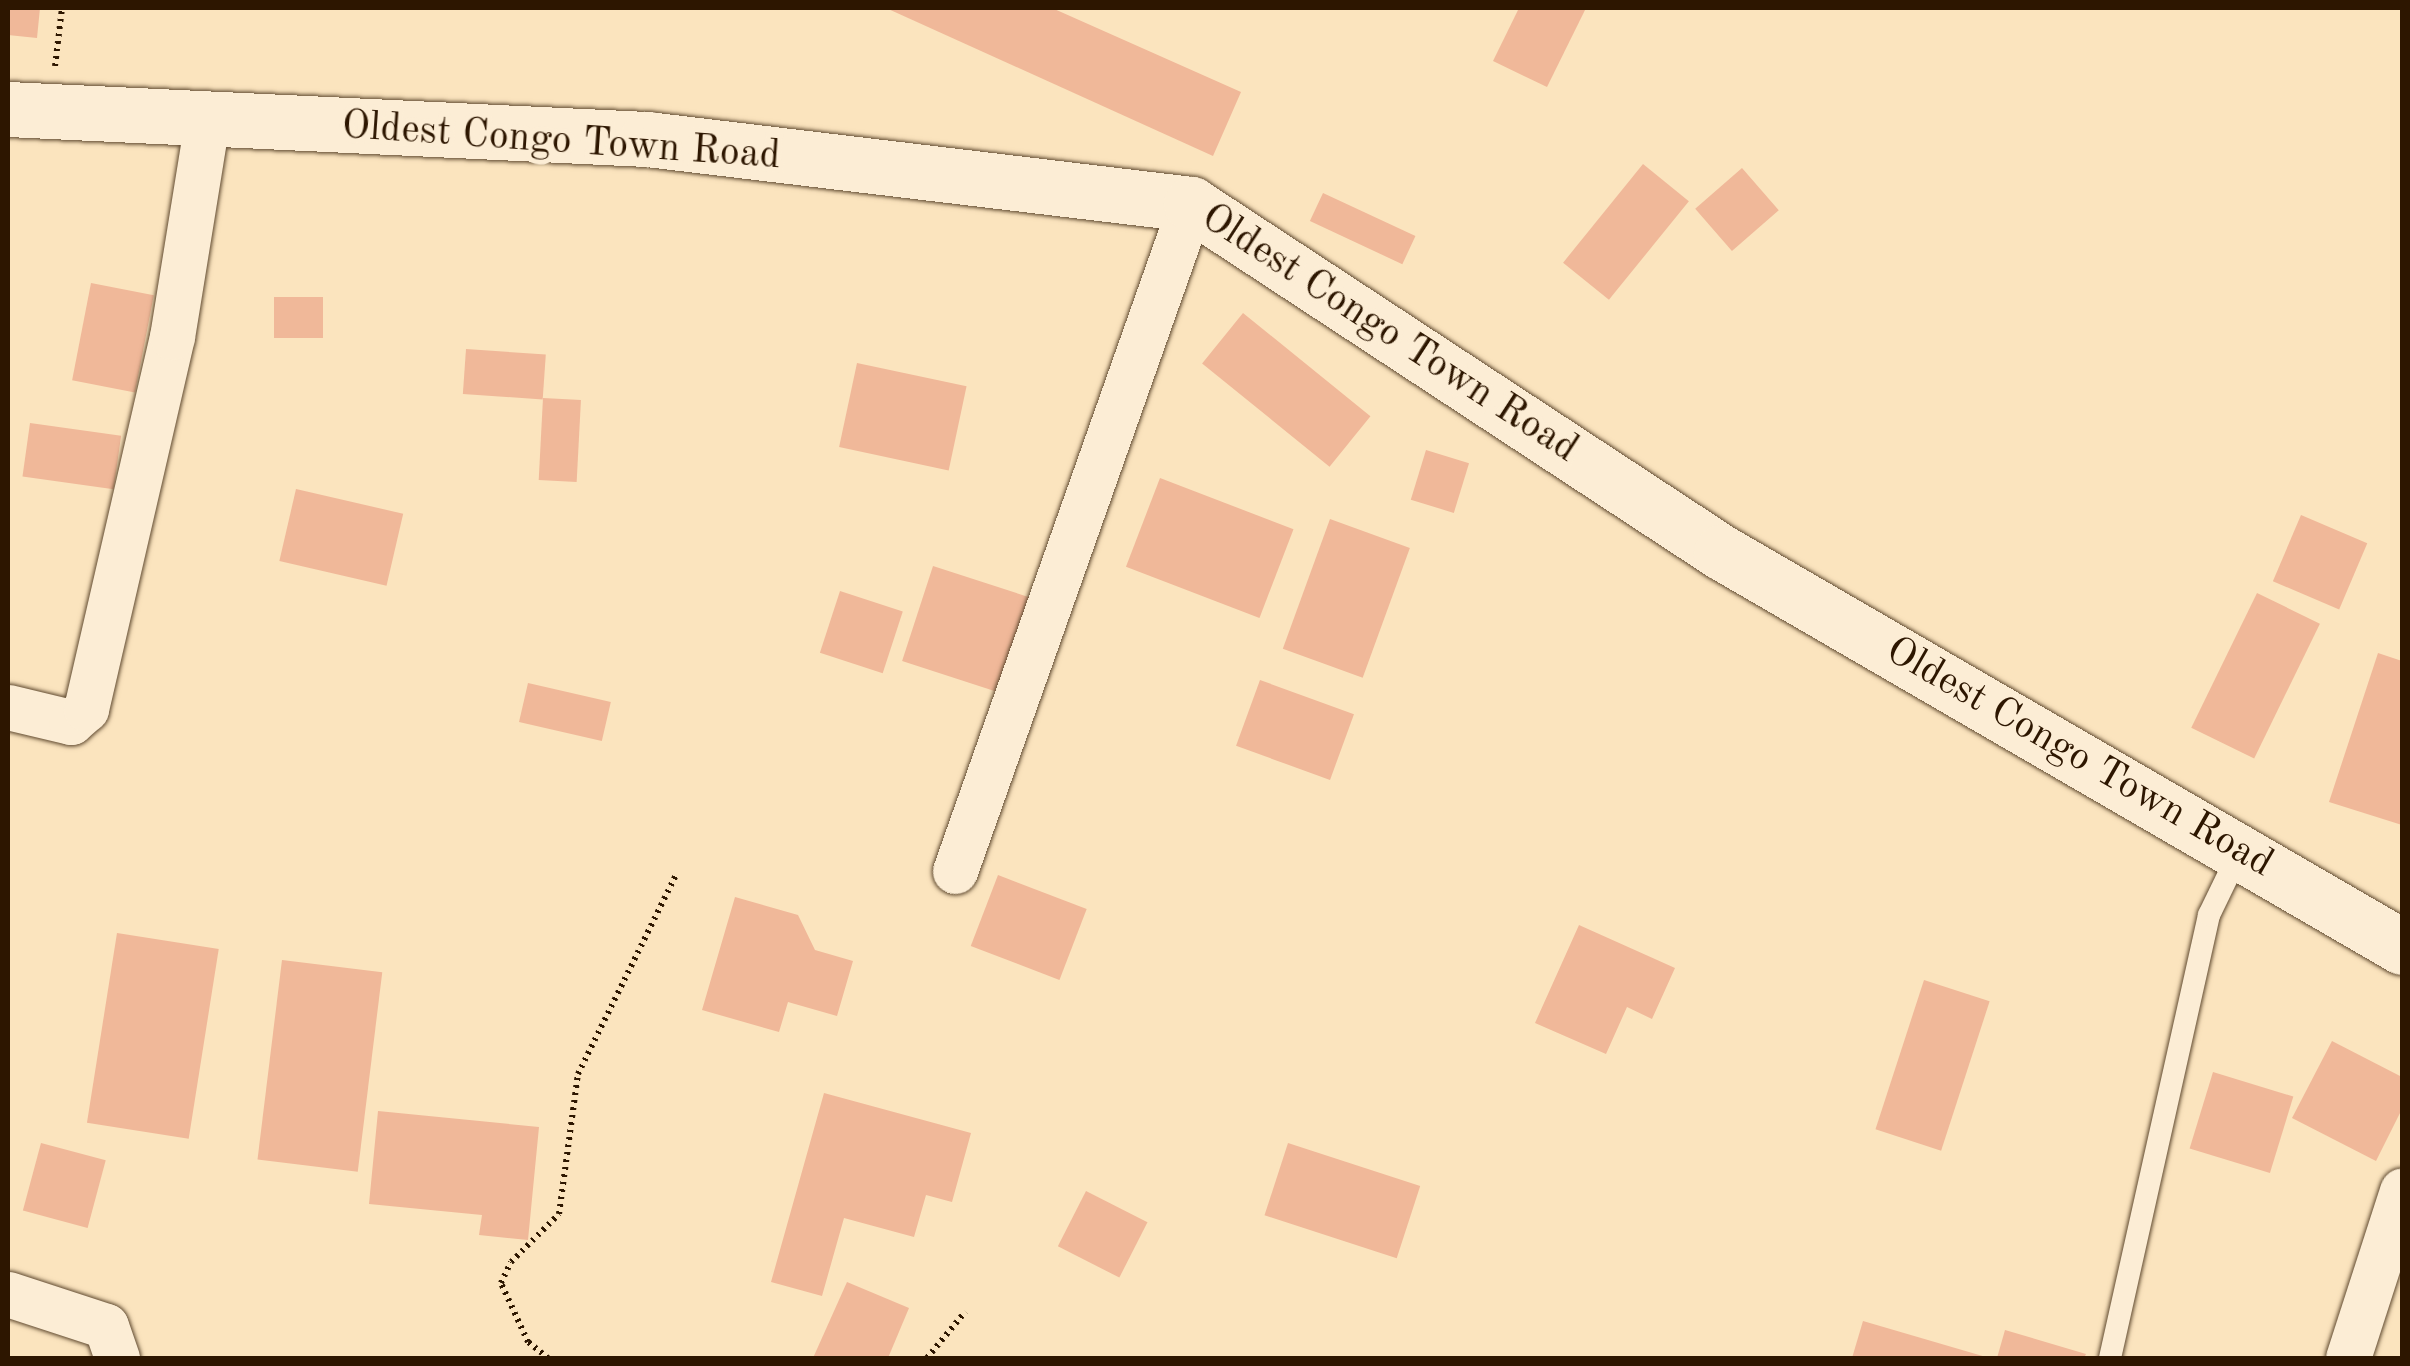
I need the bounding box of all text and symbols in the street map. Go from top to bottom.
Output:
street label: Oldest Congo Town Road [340,103,782,181]
street label: Oldest Congo Town Road [1192,194,1586,474]
street label: Oldest Congo Town Road [1877,627,2281,889]

